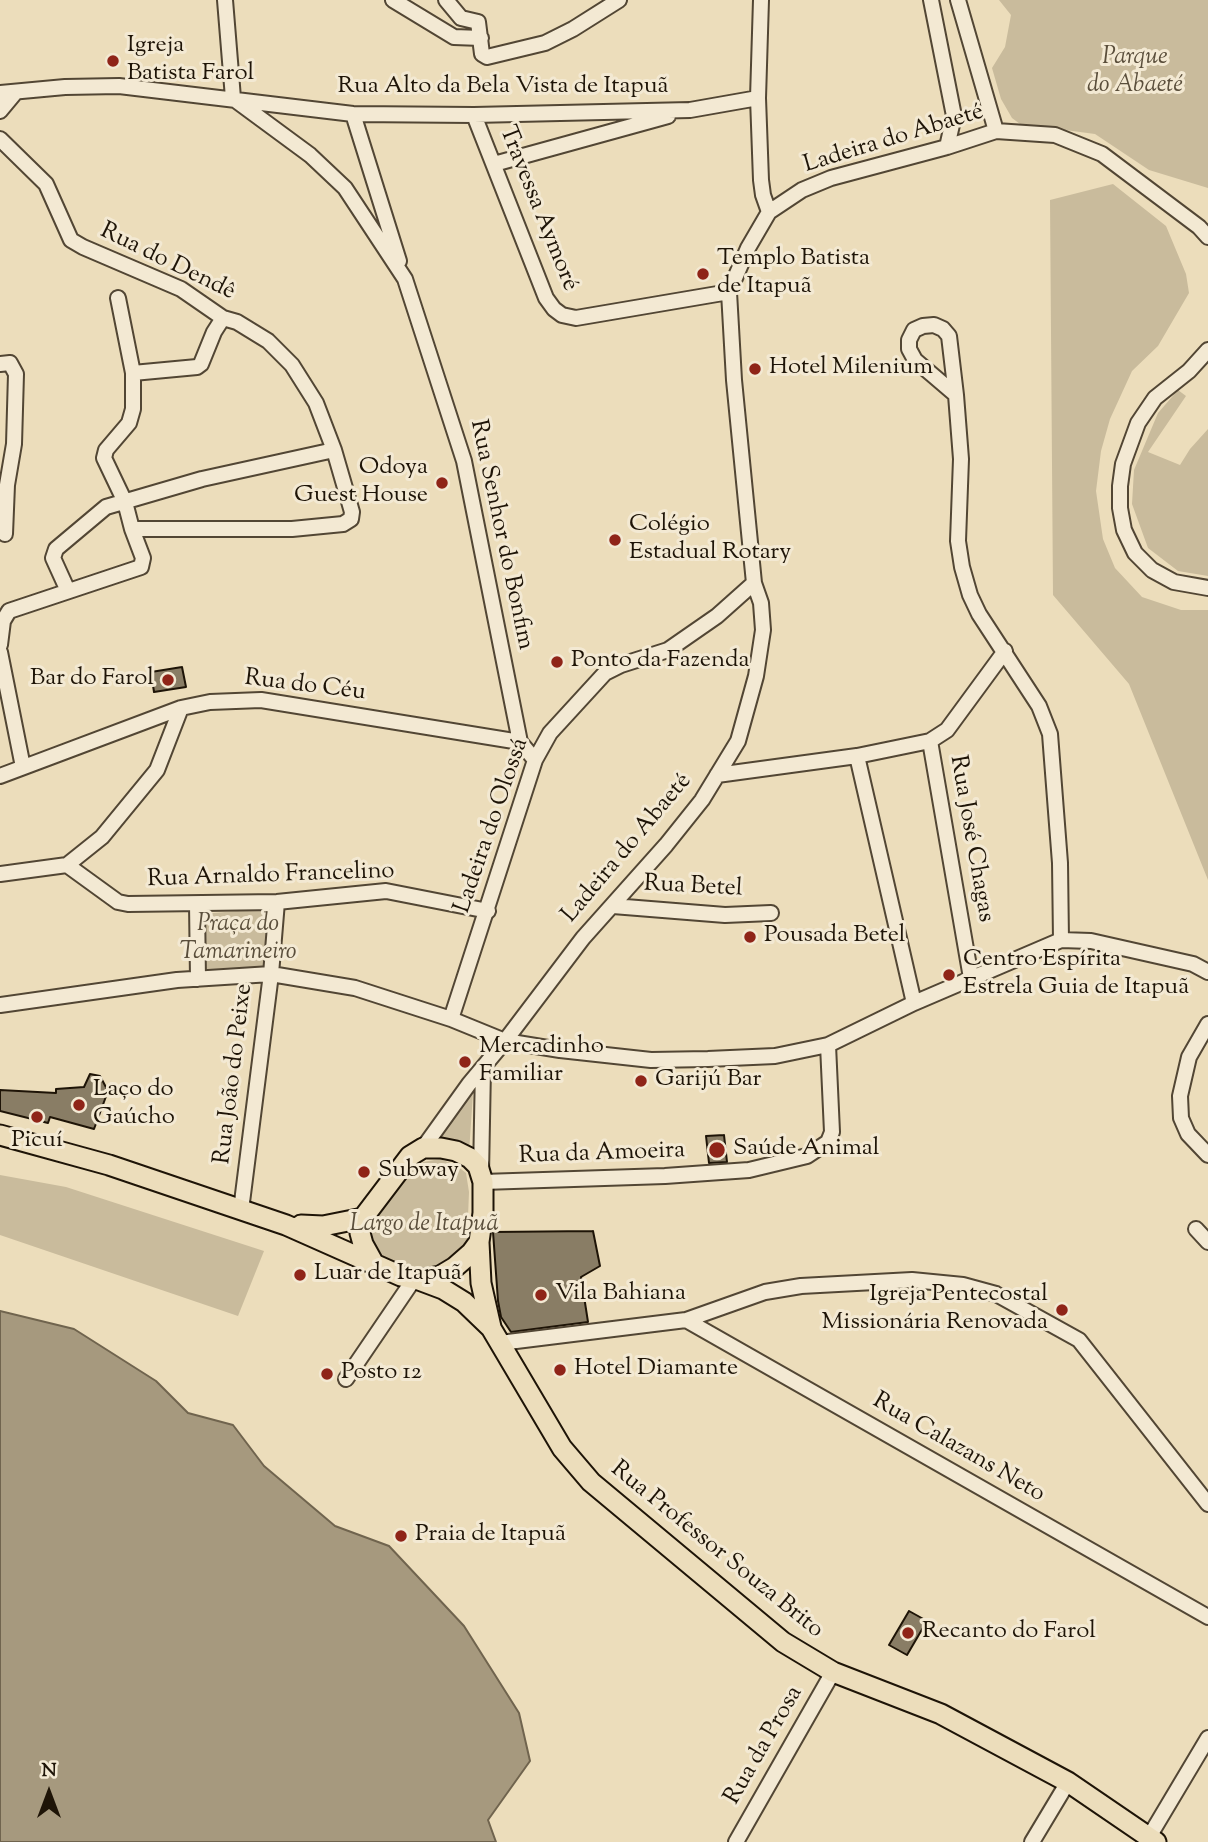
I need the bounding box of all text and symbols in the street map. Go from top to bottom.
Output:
place label: Igreja Batista Farol [127,33,254,89]
park label: Parque do Abaeté [1087,45,1183,101]
marker: Igreja Batista Farol [105,53,121,69]
street label: Rua Alto da Bela Vista de Itapuã [337,74,669,102]
street label: Ladeira do Abaeté [801,99,987,181]
street label: Travessa Aymoré [491,122,583,296]
street label: Rua do Dendê [95,218,239,308]
place label: Templo Batista de Itapuã [717,246,870,302]
marker: Templo Batista de Itapuã [695,266,711,282]
place label: Hotel Milenium [769,355,933,383]
marker: Hotel Milenium [747,361,763,377]
street label: Rua Senhor do Bonfim [462,417,538,653]
place label: Odoya Guest House [294,455,428,511]
marker: Odoya Guest House [434,475,450,491]
place label: Colégio Estadual Rotary [629,512,791,568]
marker: Colégio Estadual Rotary [607,532,623,548]
place label: Ponto da Fazenda [571,648,750,676]
marker: Ponto da Fazenda [549,654,565,670]
street label: Rua do Céu [243,665,367,709]
place label: Bar do Farol [30,666,154,694]
marker: Bar do Farol [160,672,176,688]
street label: Ladeira do Olossá [450,735,536,917]
street label: Rua José Chagas [941,753,999,925]
street label: Ladeira do Abaeté [557,768,699,930]
street label: Rua Arnaldo Francelino [147,858,395,896]
street label: Rua Betel [643,871,743,905]
park label: Praça do Tamarineiro [180,912,296,968]
place label: Pousada Betel [764,923,906,951]
marker: Pousada Betel [742,929,758,945]
place label: Centro Espírita Estrela Guia de Itapuã [963,947,1189,1003]
marker: Centro Espírita Estrela Guia de Itapuã [941,967,957,983]
street label: Rua João do Peixe [210,982,260,1166]
place label: Mercadinho Familiar [479,1034,604,1090]
marker: Mercadinho Familiar [457,1054,473,1070]
place label: Garijú Bar [655,1067,762,1095]
marker: Garijú Bar [633,1073,649,1089]
place label: Laço do Gaúcho [93,1077,175,1133]
marker: Laço do Gaúcho [71,1097,87,1113]
marker: Picuí [29,1109,45,1125]
place label: Picuí [11,1128,63,1156]
place label: Saúde Animal [733,1136,880,1164]
street label: Rua da Amoeira [518,1138,686,1172]
marker: Saúde Animal [707,1140,727,1160]
place label: Subway [378,1158,459,1186]
marker: Subway [356,1164,372,1180]
park label: Largo de Itapuã [349,1212,499,1240]
place label: Luar de Itapuã [314,1261,462,1289]
marker: Luar de Itapuã [292,1267,308,1283]
place label: Vila Bahiana [555,1281,686,1309]
place label: Igreja Pentecostal Missionária Renovada [822,1282,1048,1338]
marker: Vila Bahiana [533,1287,549,1303]
marker: Igreja Pentecostal Missionária Renovada [1054,1302,1070,1318]
place label: Hotel Diamante [574,1356,738,1384]
place label: Posto 12 [341,1360,422,1388]
marker: Hotel Diamante [552,1362,568,1378]
marker: Posto 12 [319,1366,335,1382]
street label: Rua Calazans Neto [867,1388,1049,1510]
street label: Rua Professor Souza Brito [604,1456,828,1646]
place label: Praia de Itapuã [415,1522,566,1550]
marker: Praia de Itapuã [393,1528,409,1544]
place label: Recanto do Farol [922,1619,1096,1647]
marker: Recanto do Farol [900,1625,916,1641]
street label: Rua da Prosa [720,1682,810,1810]
north arrow [14,1758,84,1828]
text: N [41,1758,57,1785]

